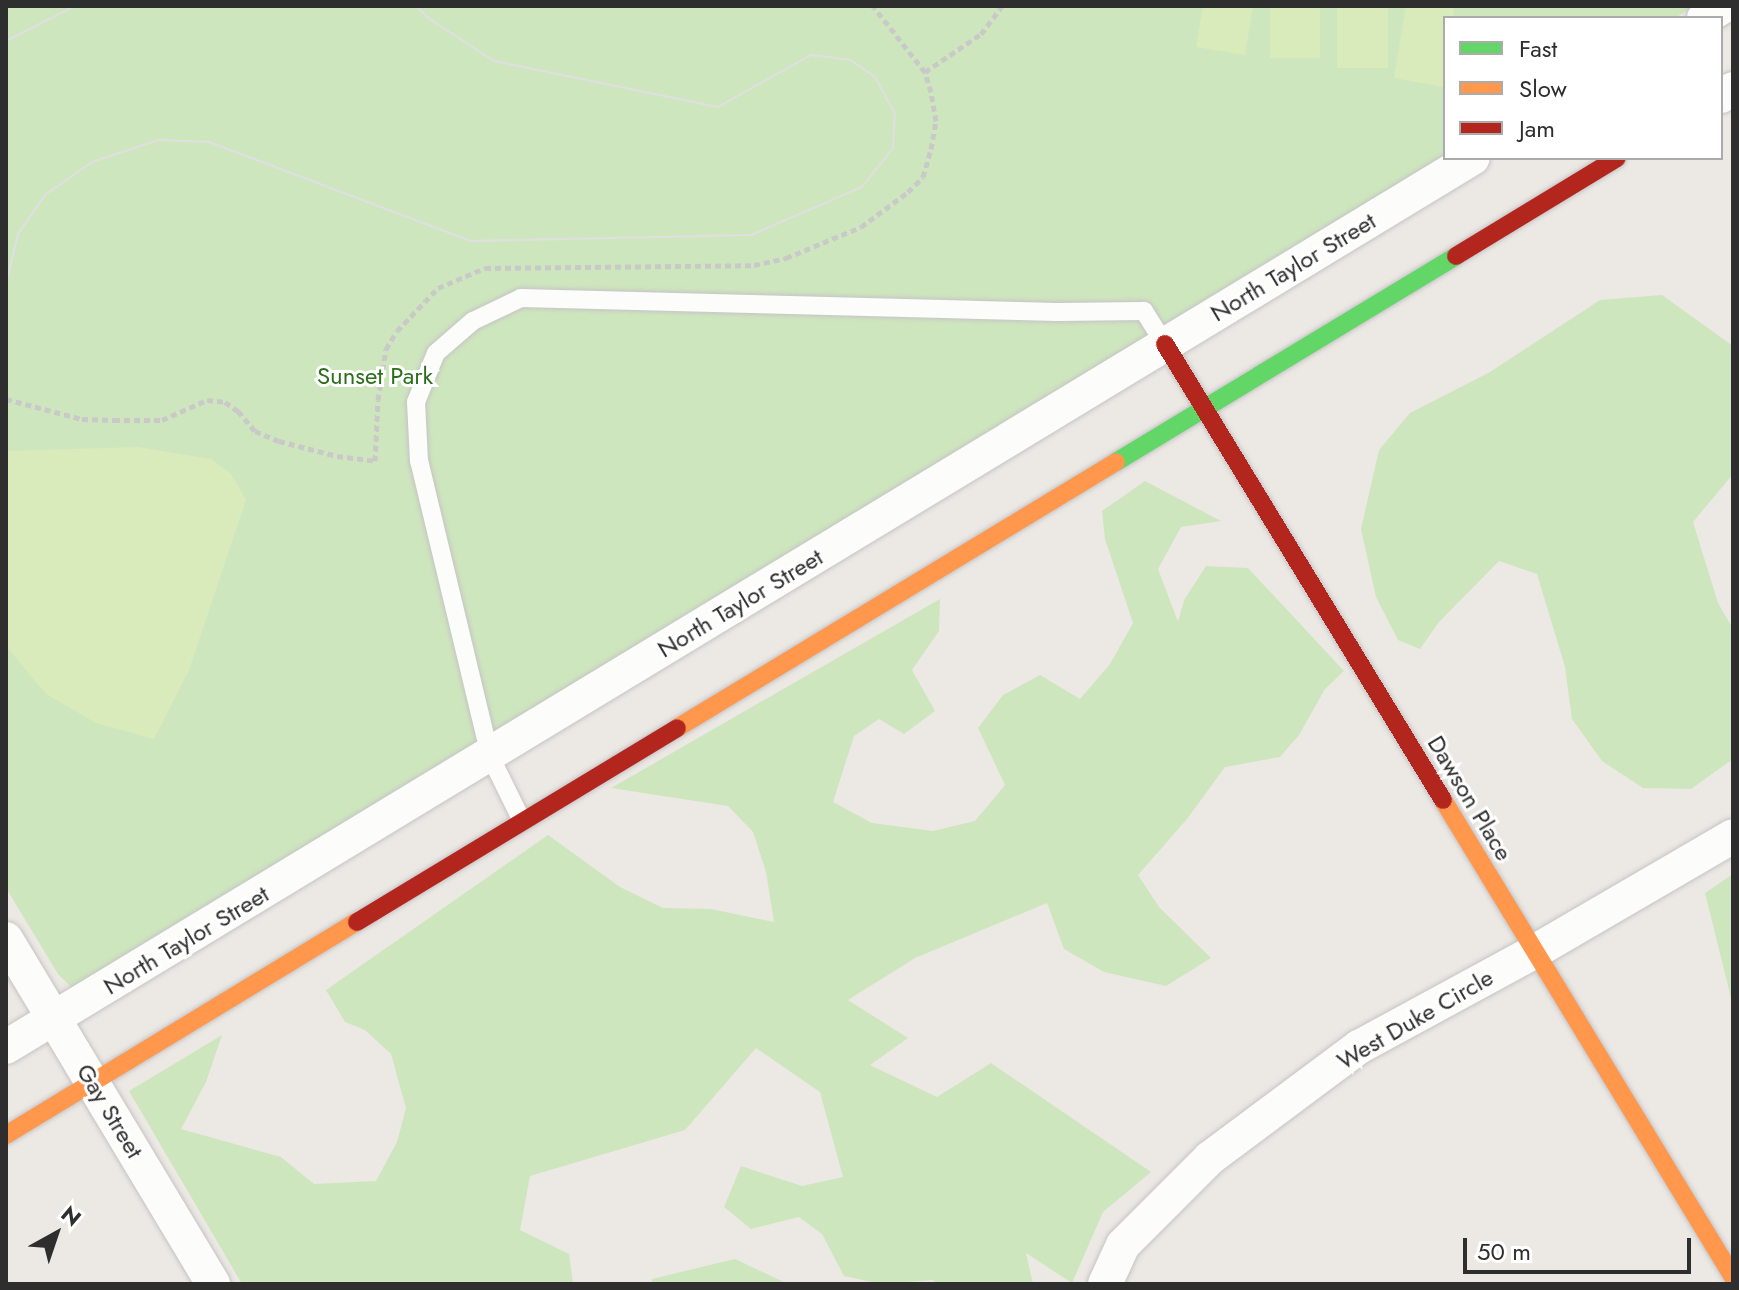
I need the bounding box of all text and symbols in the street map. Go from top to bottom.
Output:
legend [1443,16,1723,160]
text: Fast [1519,31,1557,66]
text: Slow [1519,71,1567,106]
text: Jam [1519,111,1555,146]
street label: North Taylor Street [1205,206,1381,328]
park label: Sunset Park [317,362,433,390]
street label: North Taylor Street [652,542,828,664]
street label: Dawson Place [1421,730,1519,866]
street label: North Taylor Street [98,879,274,1001]
street label: West Duke Circle [1332,963,1498,1075]
street label: Gay Street [71,1059,149,1163]
north arrow [16,1194,96,1274]
text: N [54,1198,88,1233]
scale bar [1467,1222,1695,1272]
text: 50 m [1477,1234,1531,1269]

